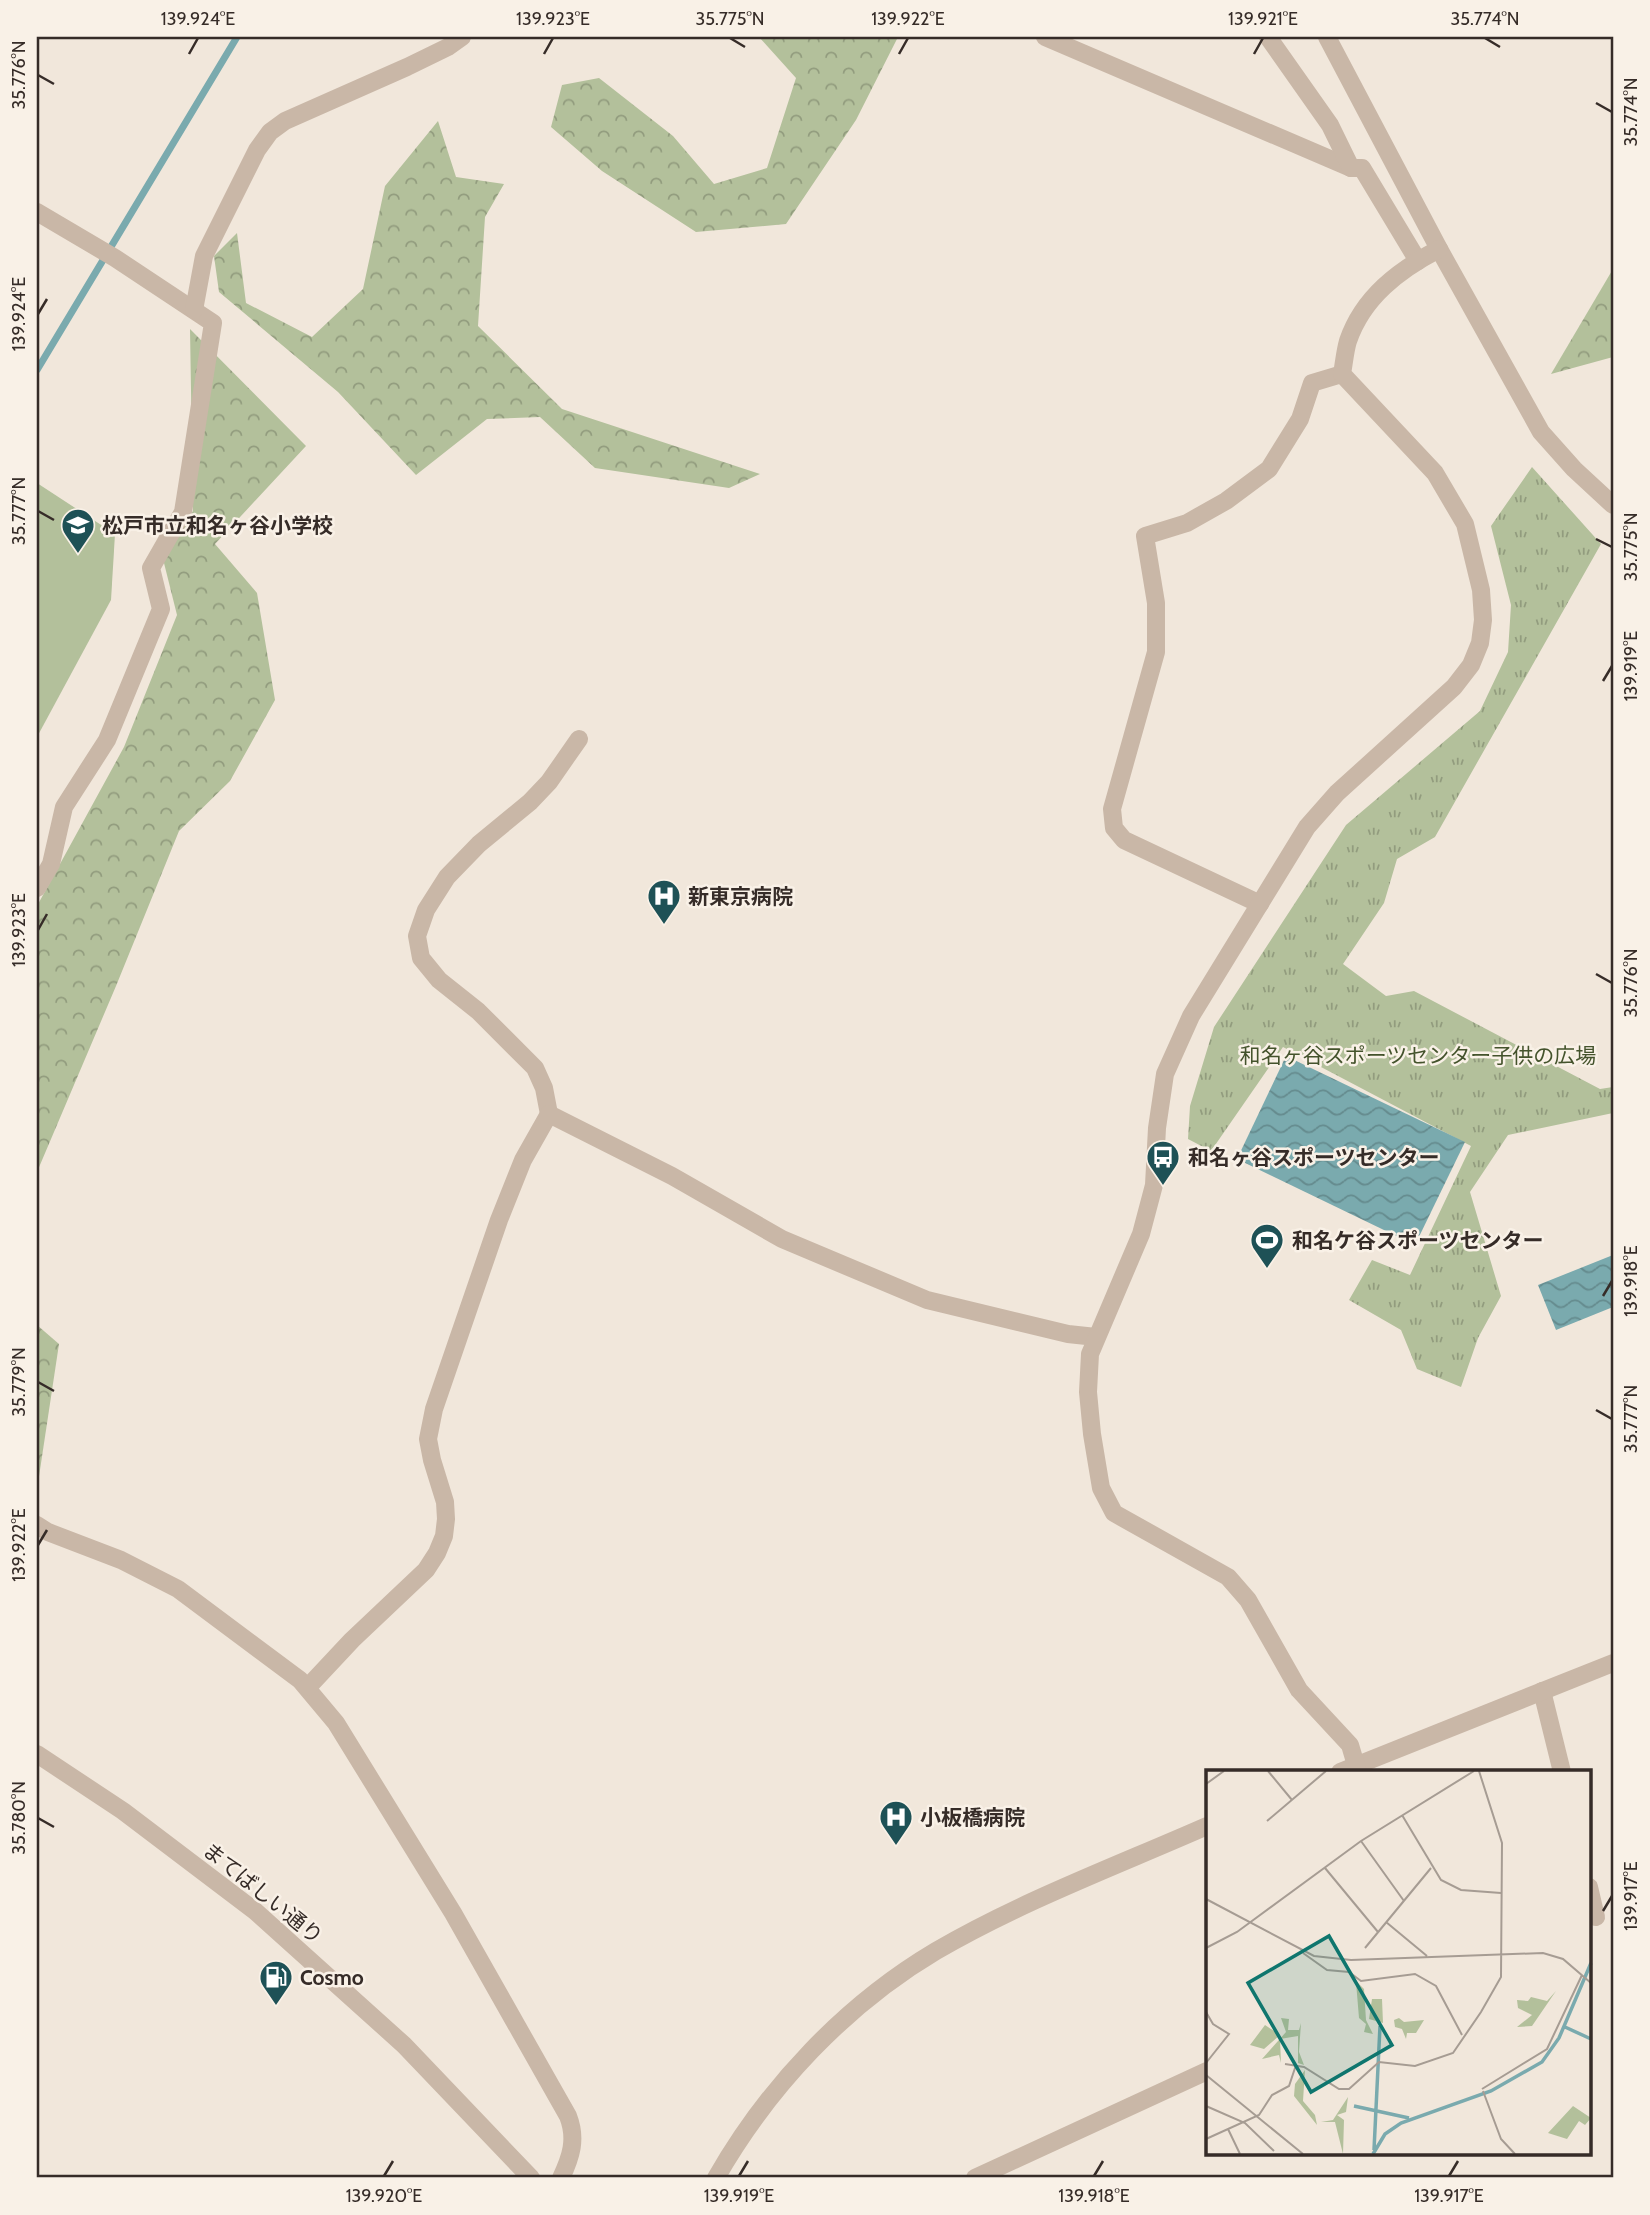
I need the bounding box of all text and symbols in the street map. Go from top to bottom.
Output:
text: 139.924°E [161,8,235,30]
text: 139.923°E [516,8,590,30]
text: 35.775°N [696,8,764,30]
text: 139.922°E [871,8,945,30]
text: 139.921°E [1228,8,1298,30]
text: 35.774°N [1451,8,1519,30]
text: 35.776°N [8,41,30,109]
text: 35.774°N [1620,78,1642,146]
text: 139.924°E [8,277,30,351]
text: 35.777°N [8,477,30,545]
school or university icon: 松戸市立和名ヶ谷小学校 [59,506,97,555]
place label: 松戸市立和名ヶ谷小学校 [102,513,333,538]
text: 35.775°N [1620,513,1642,581]
text: 139.919°E [1620,631,1642,701]
hospital icon: 新東京病院 [645,877,683,926]
place label: 新東京病院 [688,884,793,909]
text: 139.923°E [8,893,30,967]
text: 35.776°N [1620,949,1642,1017]
park label: 和名ヶ谷スポーツセンター子供の広場 [1240,1043,1596,1068]
bus stop icon: 和名ヶ谷スポーツセンター [1144,1138,1182,1187]
place label: 和名ヶ谷スポーツセンター [1188,1145,1440,1170]
sports icon: 和名ケ谷スポーツセンター [1248,1221,1286,1270]
place label: 和名ケ谷スポーツセンター [1292,1228,1544,1253]
text: 139.918°E [1620,1245,1642,1317]
text: 35.779°N [8,1347,30,1417]
text: 35.777°N [1620,1385,1642,1453]
text: 139.922°E [8,1508,30,1582]
inset map [1206,1770,1590,2156]
text: 35.780°N [8,1781,30,1855]
hospital icon: 小板橋病院 [877,1798,915,1847]
place label: 小板橋病院 [920,1805,1025,1830]
street label: まてばしい通り [198,1837,328,1949]
text: 139.917°E [1620,1861,1642,1931]
fuel station icon: Cosmo [257,1958,295,2007]
place label: Cosmo [300,1965,364,1990]
text: 139.920°E [346,2185,422,2207]
text: 139.919°E [704,2185,774,2207]
text: 139.918°E [1058,2185,1130,2207]
text: 139.917°E [1414,2185,1484,2207]

